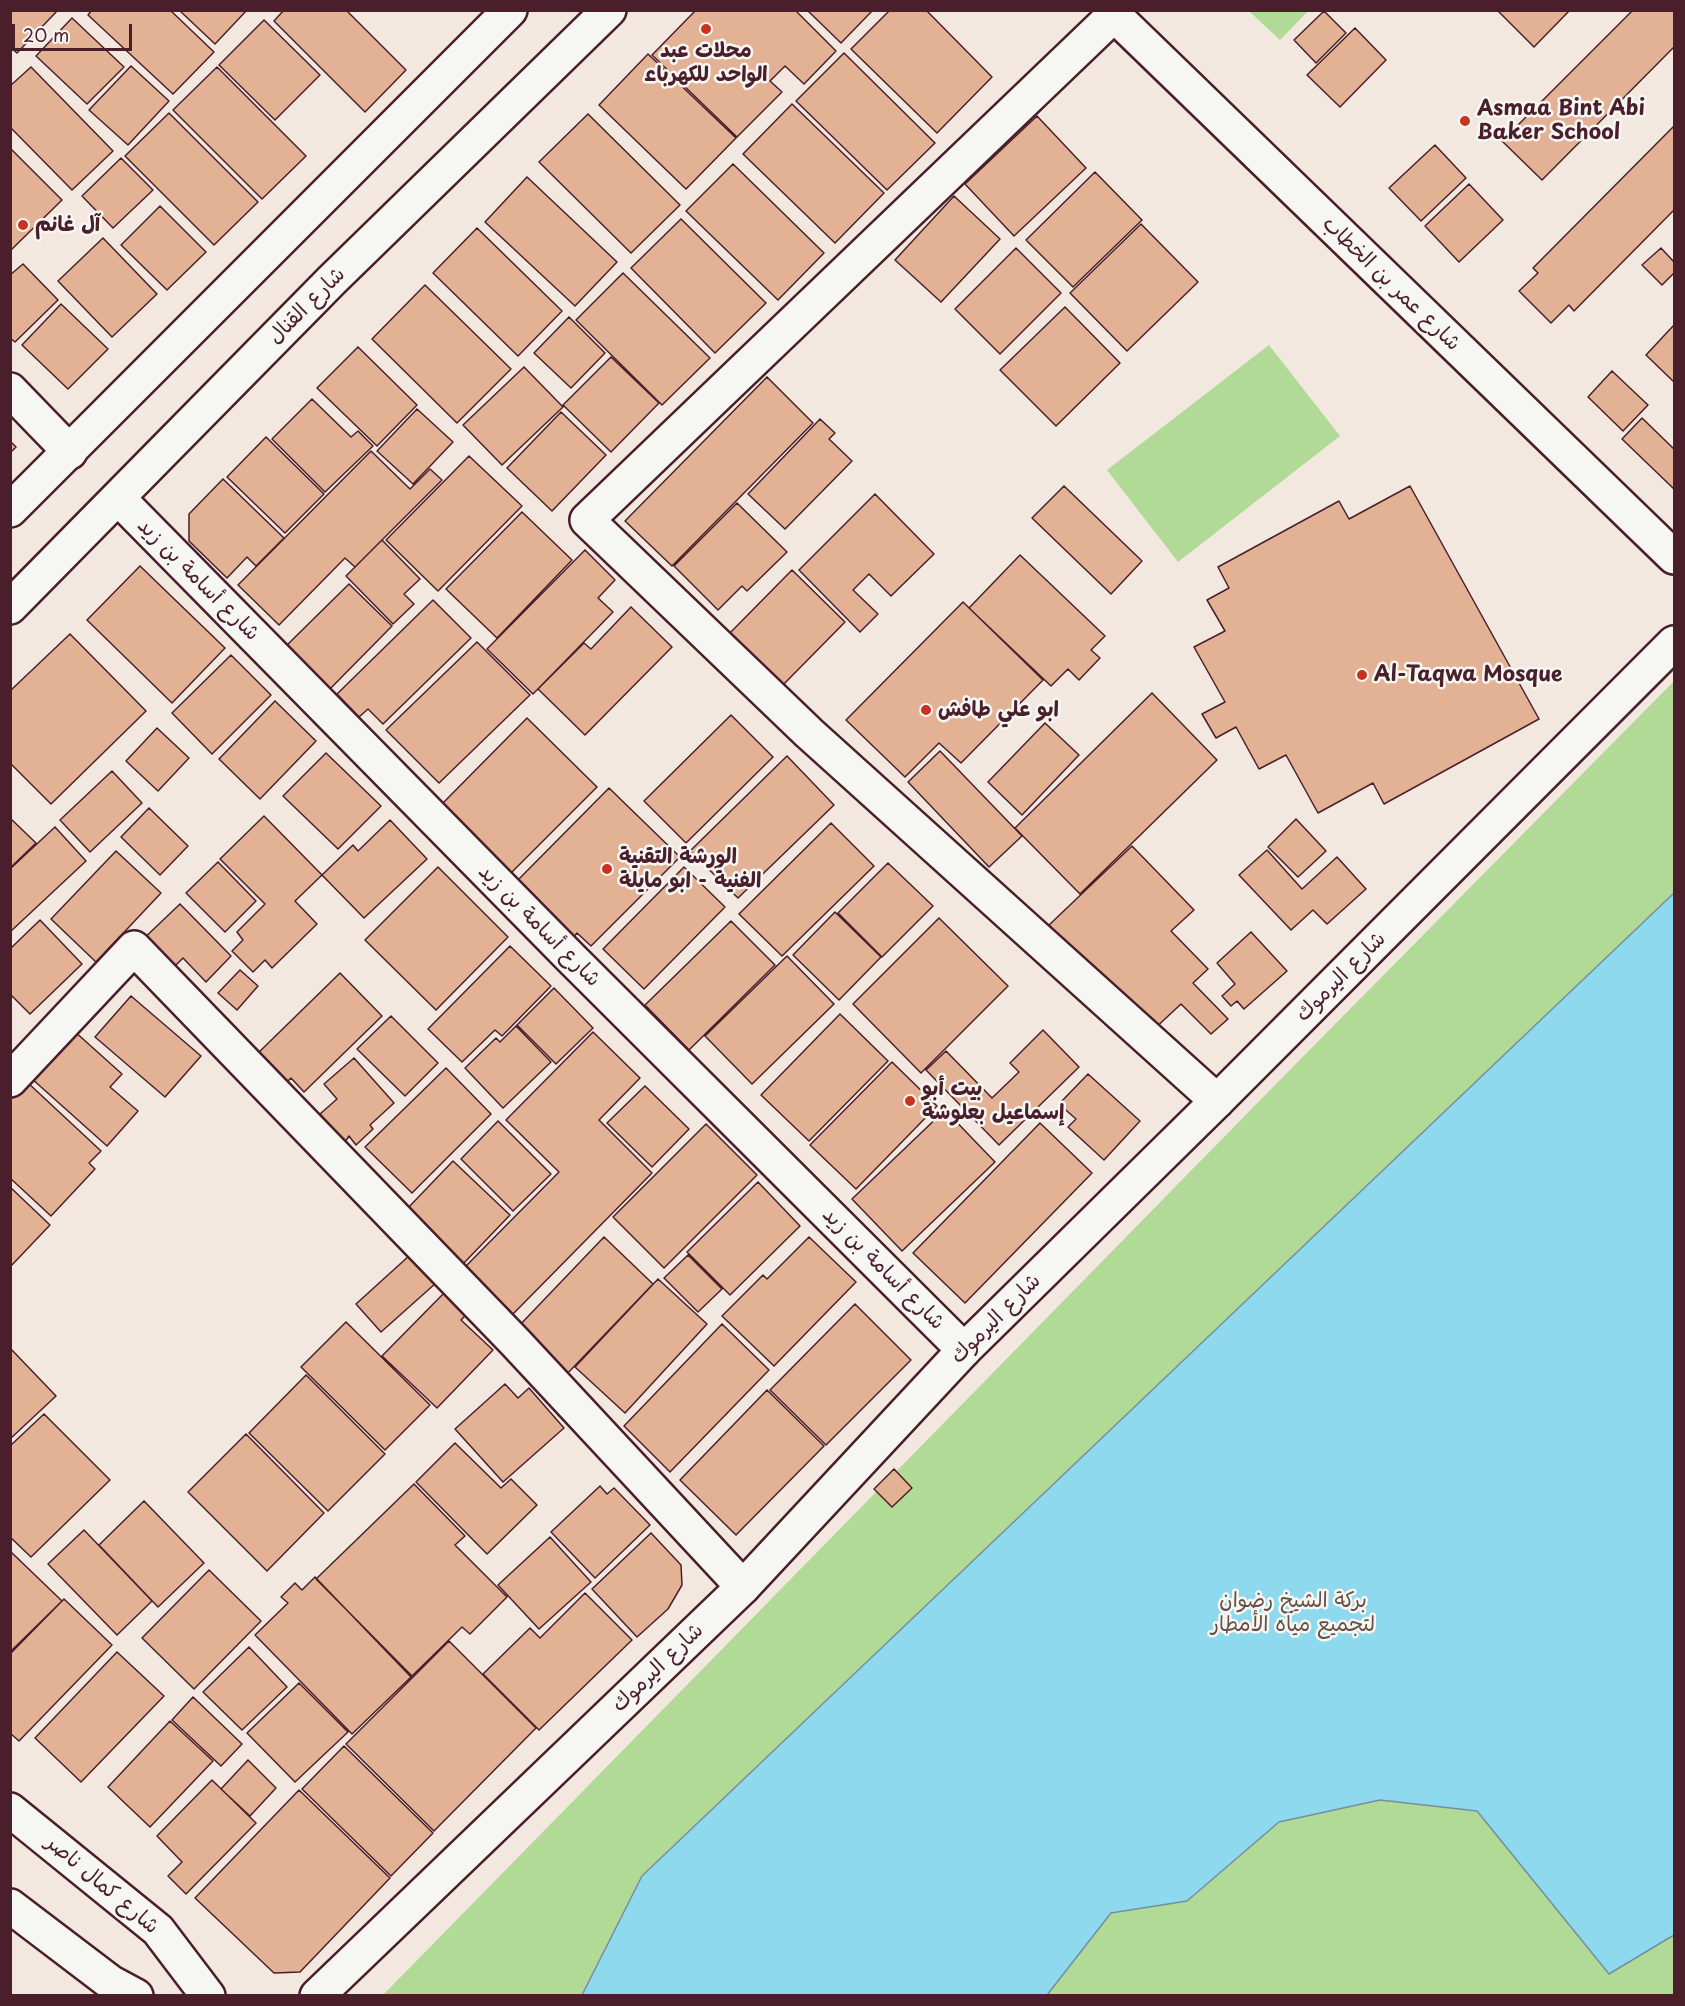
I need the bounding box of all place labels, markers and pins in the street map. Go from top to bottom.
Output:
marker: محلات عبد الواحد للكهرباء [699,22,713,36]
place label: محلات عبد الواحد للكهرباء [644,38,768,88]
place label: Asmaa Bint Abi Baker School [1477,96,1645,146]
marker: Asmaa Bint Abi Baker School [1458,114,1472,128]
place label: آل غانم [35,212,100,238]
marker: آل غانم [16,218,30,232]
place label: Al-Taqwa Mosque [1374,662,1563,688]
marker: Al-Taqwa Mosque [1355,668,1369,682]
place label: ابو علي طافش [938,697,1059,723]
marker: ابو علي طافش [919,703,933,717]
place label: الورشة التقنية الفنية - ابو مايلة [619,844,761,894]
marker: الورشة التقنية الفنية - ابو مايلة [600,862,614,876]
place label: بيت أبو إسماعيل بعلوشة [922,1076,1064,1126]
marker: بيت أبو إسماعيل بعلوشة [903,1094,917,1108]

